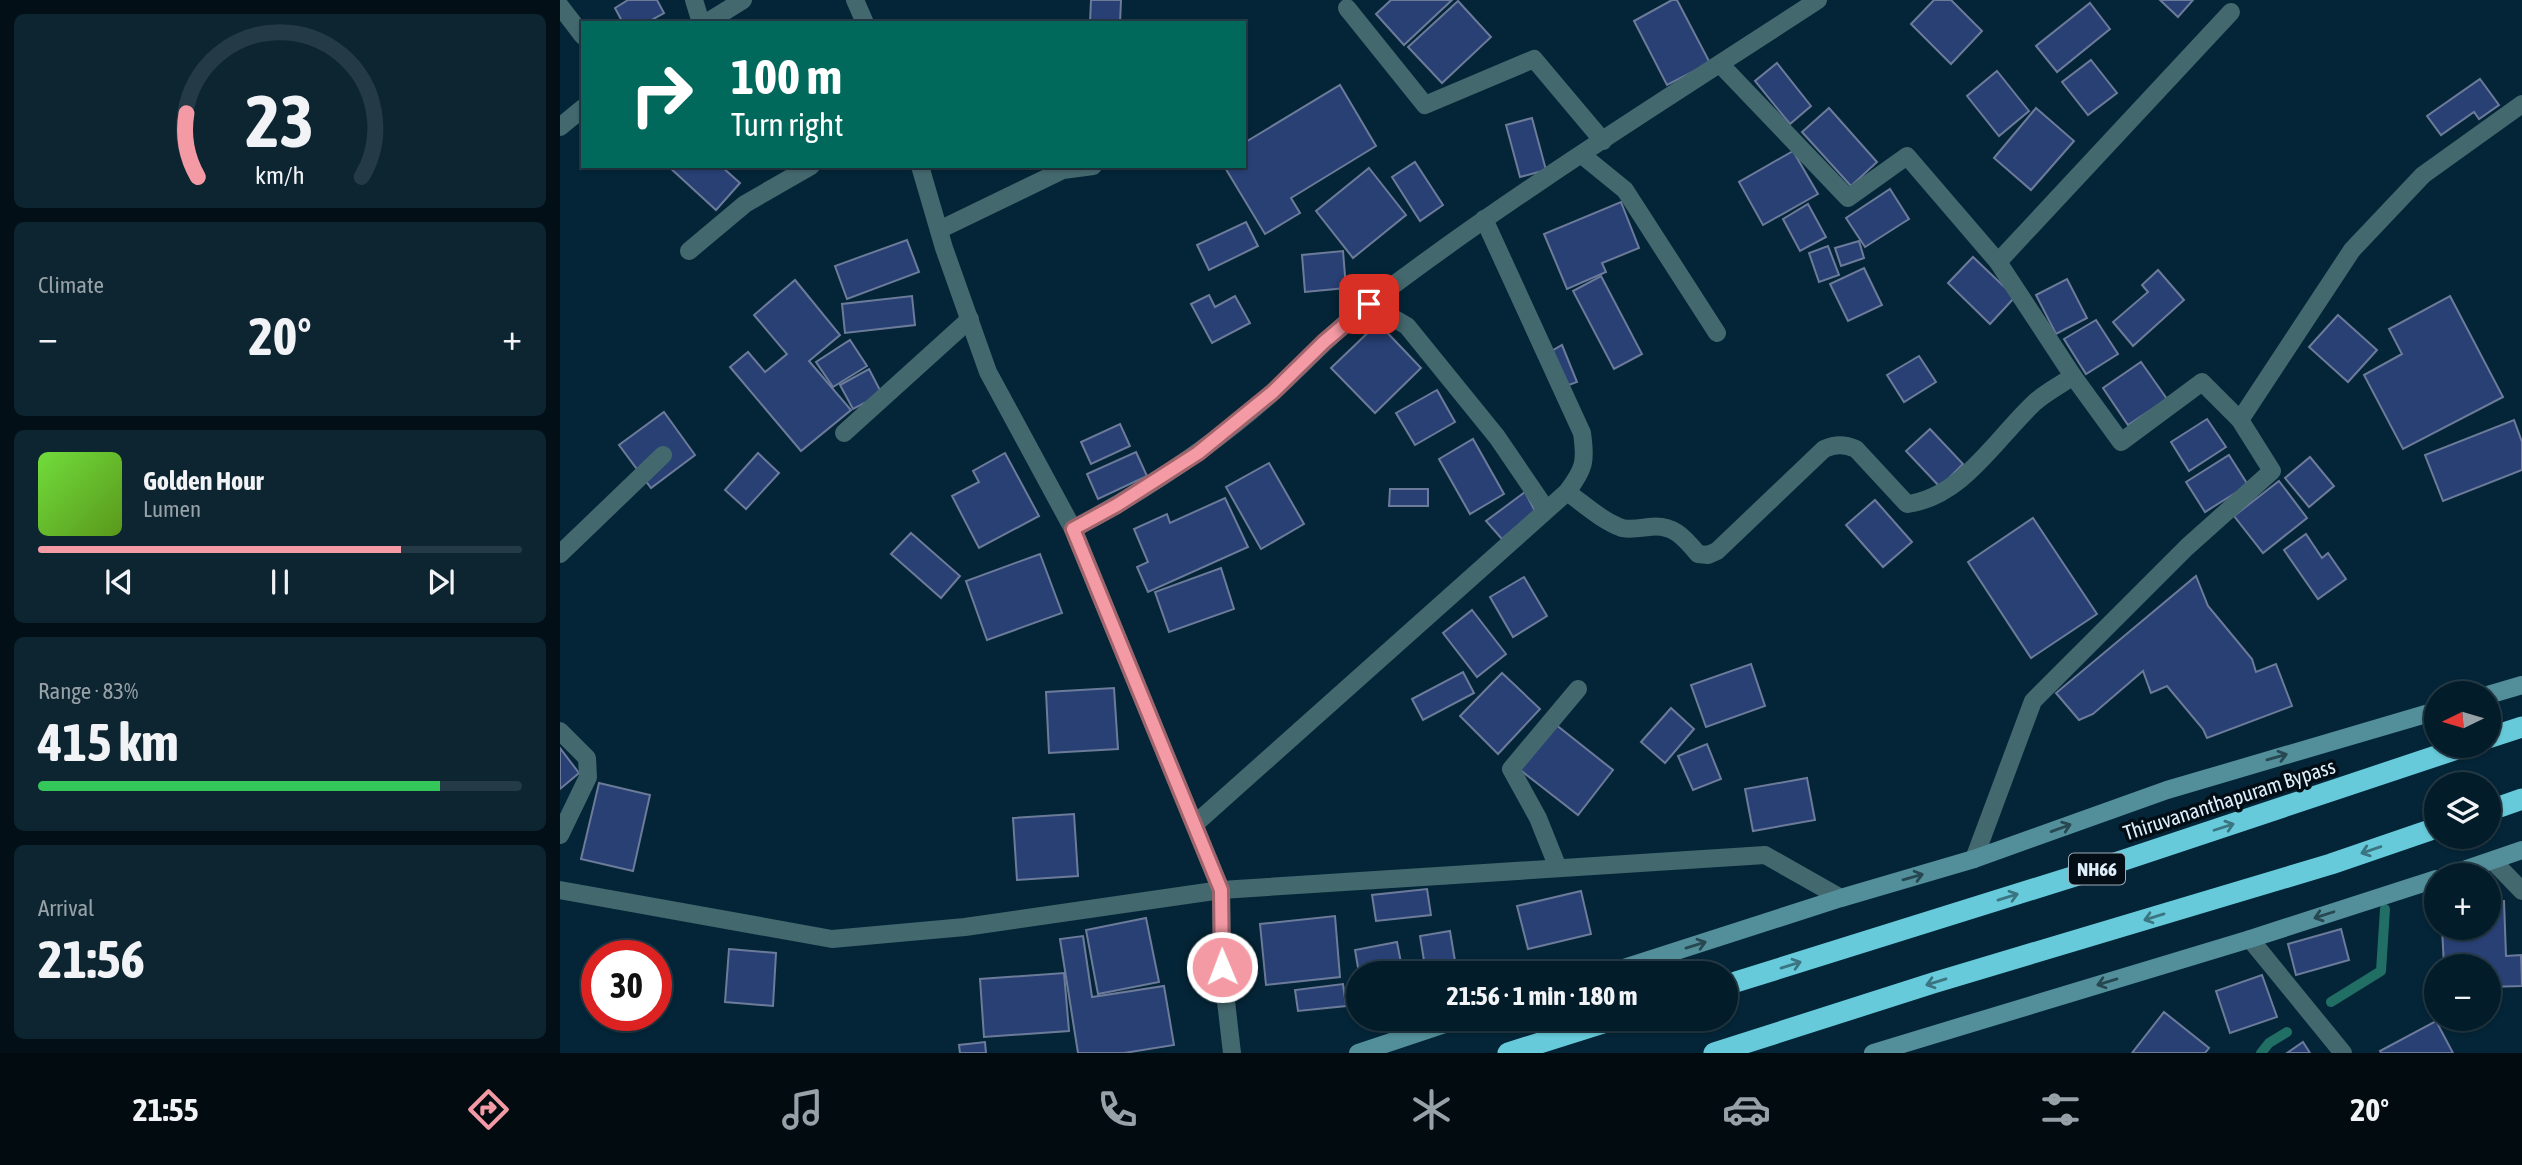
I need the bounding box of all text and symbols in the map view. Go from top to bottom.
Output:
text: 100 m [731,48,842,104]
icon: right [616,49,707,140]
text: 23 [246,79,314,162]
text: Turn right [731,106,844,143]
text: km/h [255,161,305,189]
text: Climate [38,272,104,298]
pin [1339,274,1399,334]
icon: arrive [1350,285,1388,323]
text: 20° [248,306,312,366]
text: − [38,315,58,358]
text: + [502,315,522,358]
text: Golden Hour [143,466,263,496]
text: Lumen [143,496,201,522]
icon: previous [100,563,138,601]
icon: pause [261,563,299,601]
icon: next [422,563,460,601]
text: Range · 83% [38,678,138,704]
north arrow [2424,681,2501,758]
map controls [2424,681,2501,1031]
text: 415 km [38,712,179,772]
one-way arrow [2266,750,2288,763]
street label: Thiruvananthapuram Bypass [2120,753,2338,845]
button: layers [2424,772,2501,849]
one-way arrow [2213,820,2235,832]
one-way arrow [2050,821,2072,833]
one-way arrow [2361,845,2383,857]
road number: NH66 [2069,854,2125,884]
button: + [2424,863,2501,940]
one-way arrow [1902,870,1924,883]
one-way arrow [1996,889,2018,902]
text: Arrival [38,895,94,921]
one-way arrow [2314,910,2336,922]
one-way arrow [2143,911,2165,924]
text: 21:56 [38,929,145,989]
position arrow [1185,930,1259,1004]
one-way arrow [1685,938,1707,951]
speed limit sign: 30 [581,940,672,1031]
button: − [2424,954,2501,1031]
one-way arrow [1779,957,1801,970]
one-way arrow [2096,976,2118,989]
one-way arrow [1925,977,1947,990]
text: 21:56 · 1 min · 180 m [1447,981,1637,1011]
icon: directions [464,1085,513,1134]
icon: music [778,1085,827,1134]
icon: phone [1093,1085,1142,1134]
icon: climate [1407,1085,1456,1134]
icon: car [1722,1085,1771,1134]
icon: filters [2036,1085,2085,1134]
text: 21:55 [133,1091,199,1128]
text: 20° [2350,1091,2389,1128]

